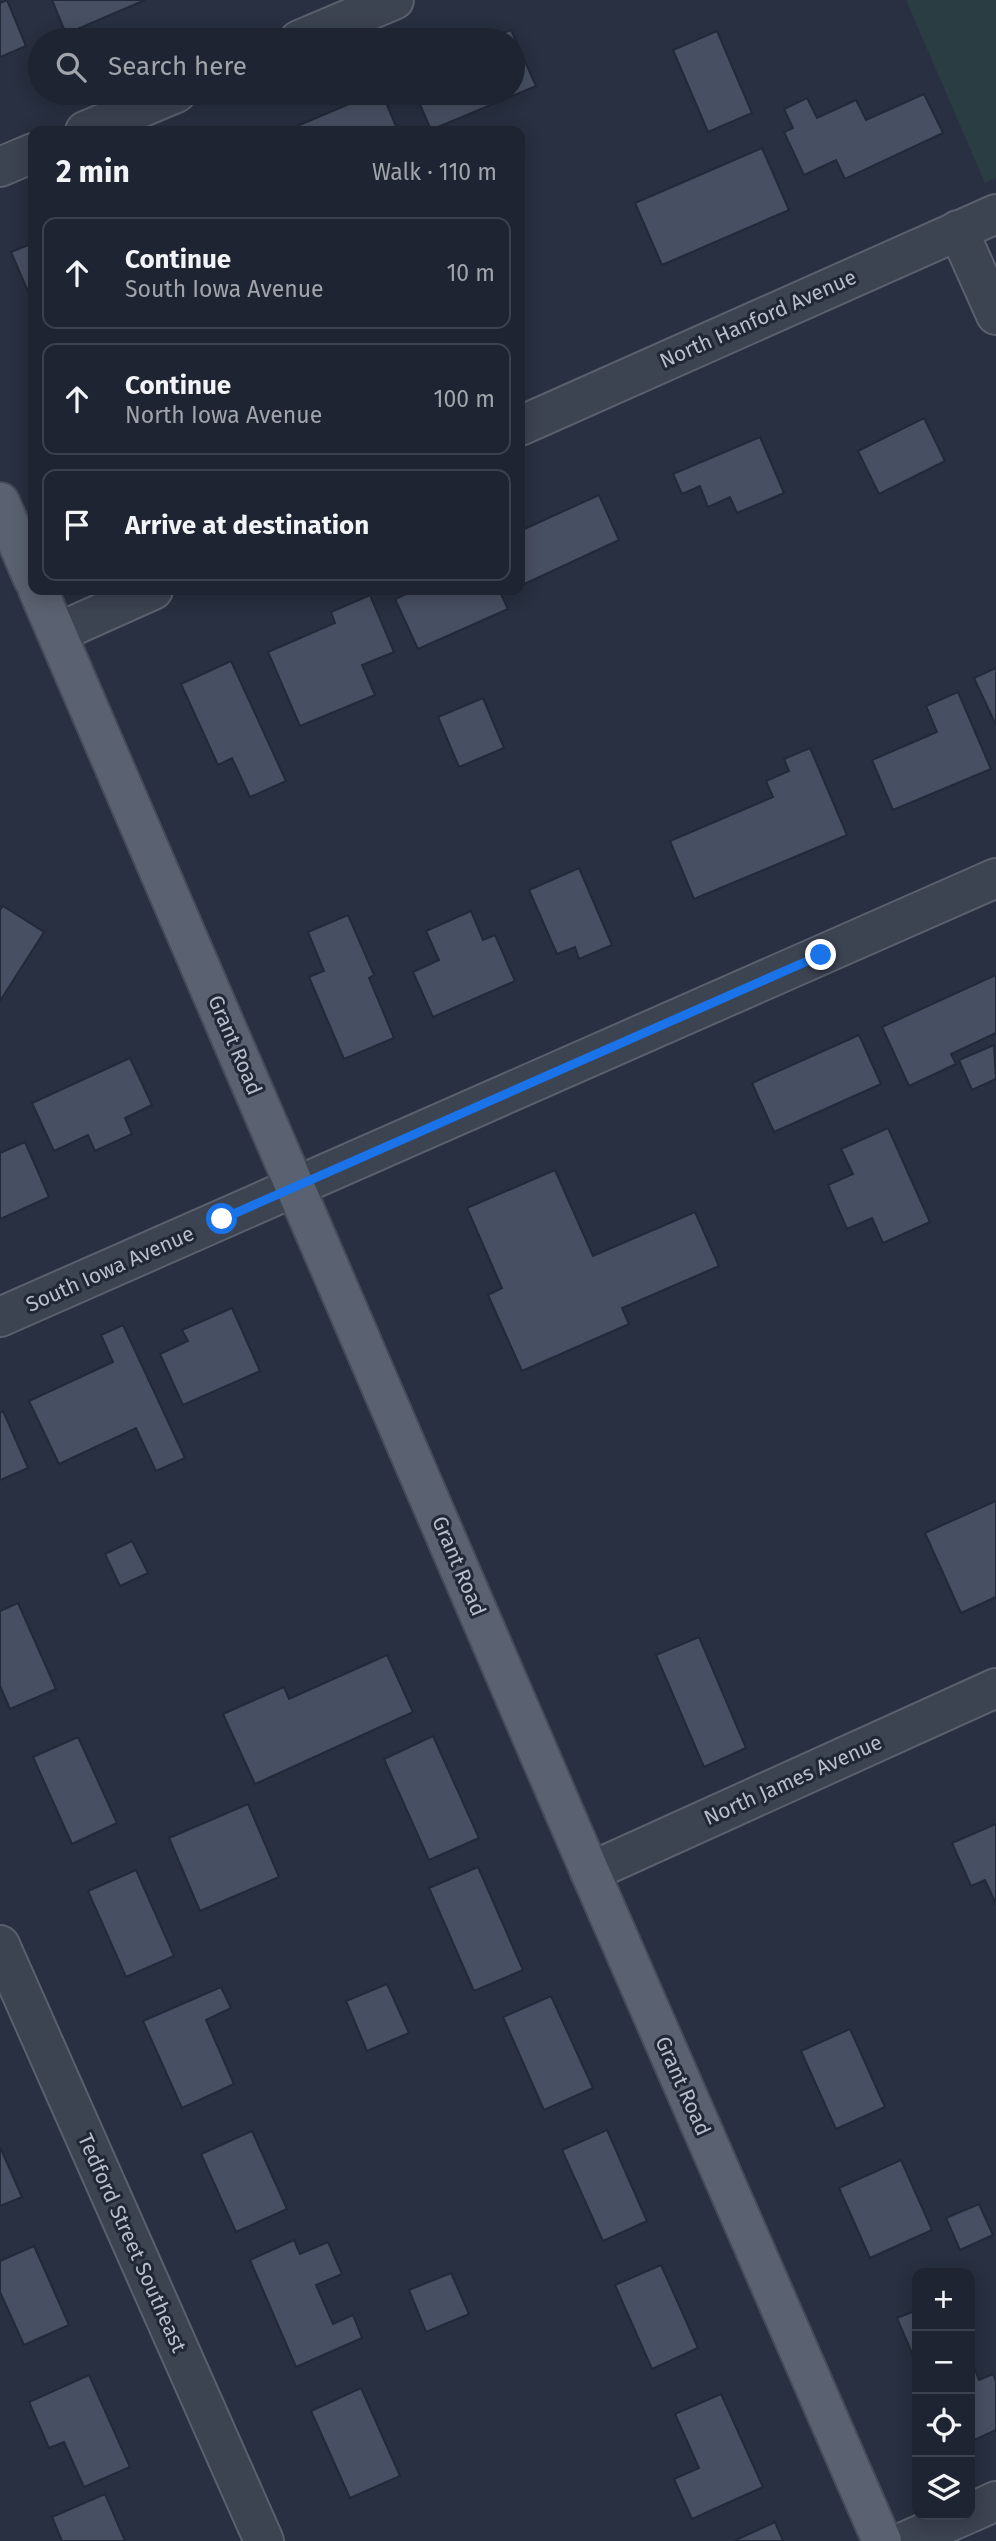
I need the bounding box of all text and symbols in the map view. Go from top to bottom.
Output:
search box [28,28,525,105]
icon: search [52,48,90,86]
text: Search here [108,51,247,82]
text: 2 min [56,154,130,190]
text: Walk · 110 m [372,158,497,186]
text: Continue [125,244,231,275]
icon: ahead [58,254,96,292]
text: 10 m [446,259,495,287]
street label: North Hanford Avenue [656,264,860,374]
text: South Iowa Avenue [125,275,324,303]
text: Continue [125,370,231,401]
icon: ahead [58,380,96,418]
text: 100 m [434,385,495,413]
text: North Iowa Avenue [125,401,322,429]
icon: arrive [58,506,96,544]
text: Arrive at destination [125,510,369,541]
route end [805,939,836,970]
street label: Grant Road [202,991,268,1099]
route start [206,1203,237,1234]
street label: South Iowa Avenue [22,1220,198,1318]
street label: Grant Road [426,1512,492,1620]
street label: North James Avenue [700,1729,886,1831]
street label: Grant Road [650,2032,716,2140]
street label: Tedford Street Southeast [72,2130,192,2357]
map controls [912,2268,975,2520]
button: + [912,2268,975,2331]
button: − [912,2331,975,2394]
button: locate [912,2394,975,2457]
button: layers [912,2457,975,2520]

